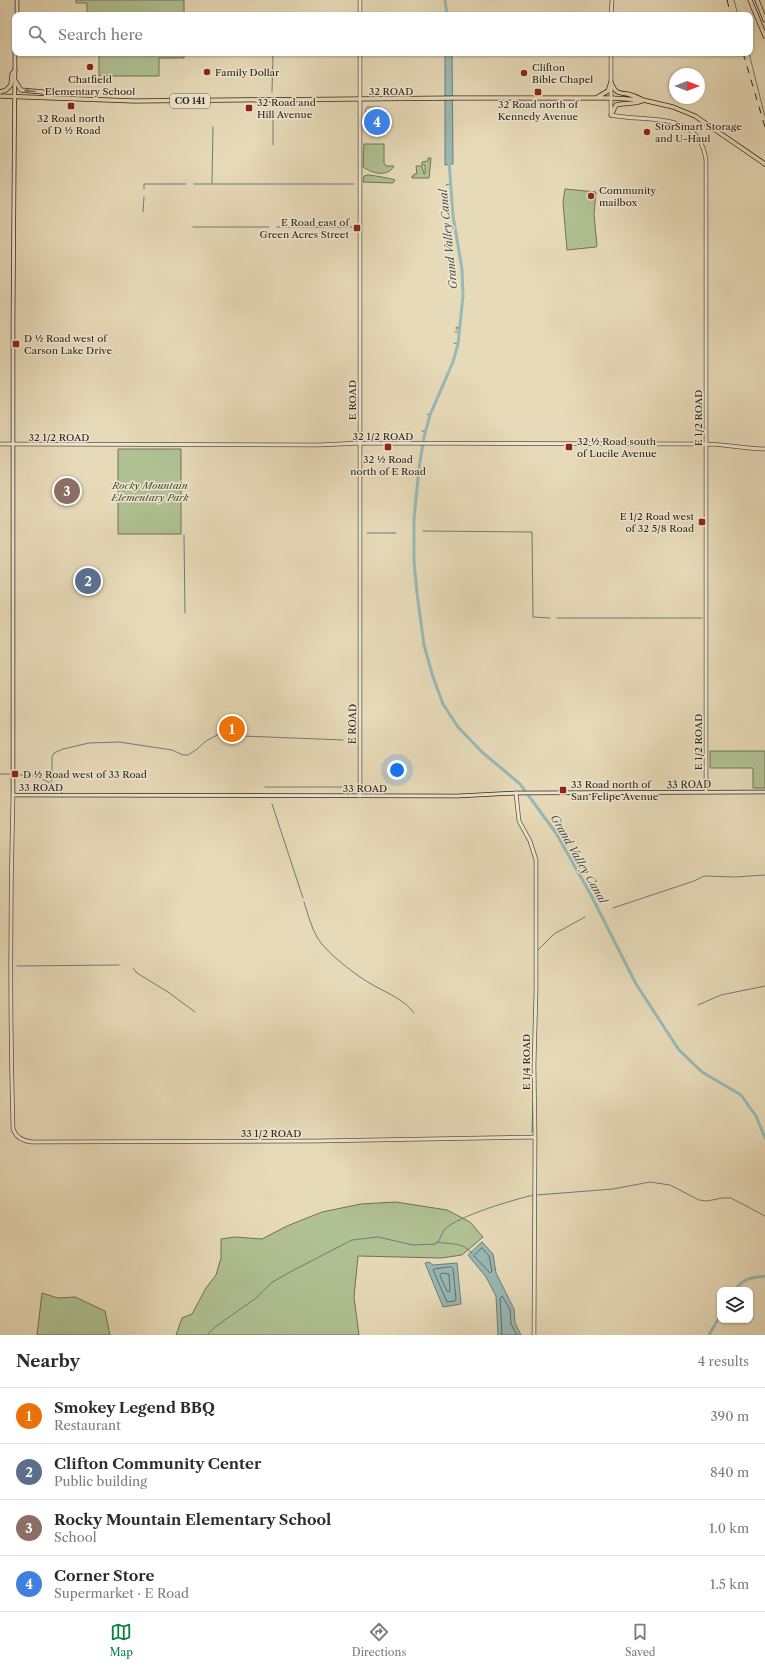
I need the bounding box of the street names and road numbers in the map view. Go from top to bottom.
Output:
street label: 32 ROAD [369,85,413,98]
road number: CO 141 [170,94,210,108]
street label: E ROAD [346,380,359,420]
street label: E 1/2 ROAD [692,390,705,446]
street label: 32 1/2 ROAD [353,430,413,443]
street label: 32 1/2 ROAD [29,431,89,444]
street label: E ROAD [346,704,359,744]
street label: E 1/2 ROAD [692,714,705,770]
street label: 33 ROAD [667,778,711,791]
street label: 33 ROAD [19,781,63,794]
street label: 33 ROAD [343,782,387,795]
street label: E 1/4 ROAD [520,1034,533,1090]
street label: 33 1/2 ROAD [241,1127,301,1140]

